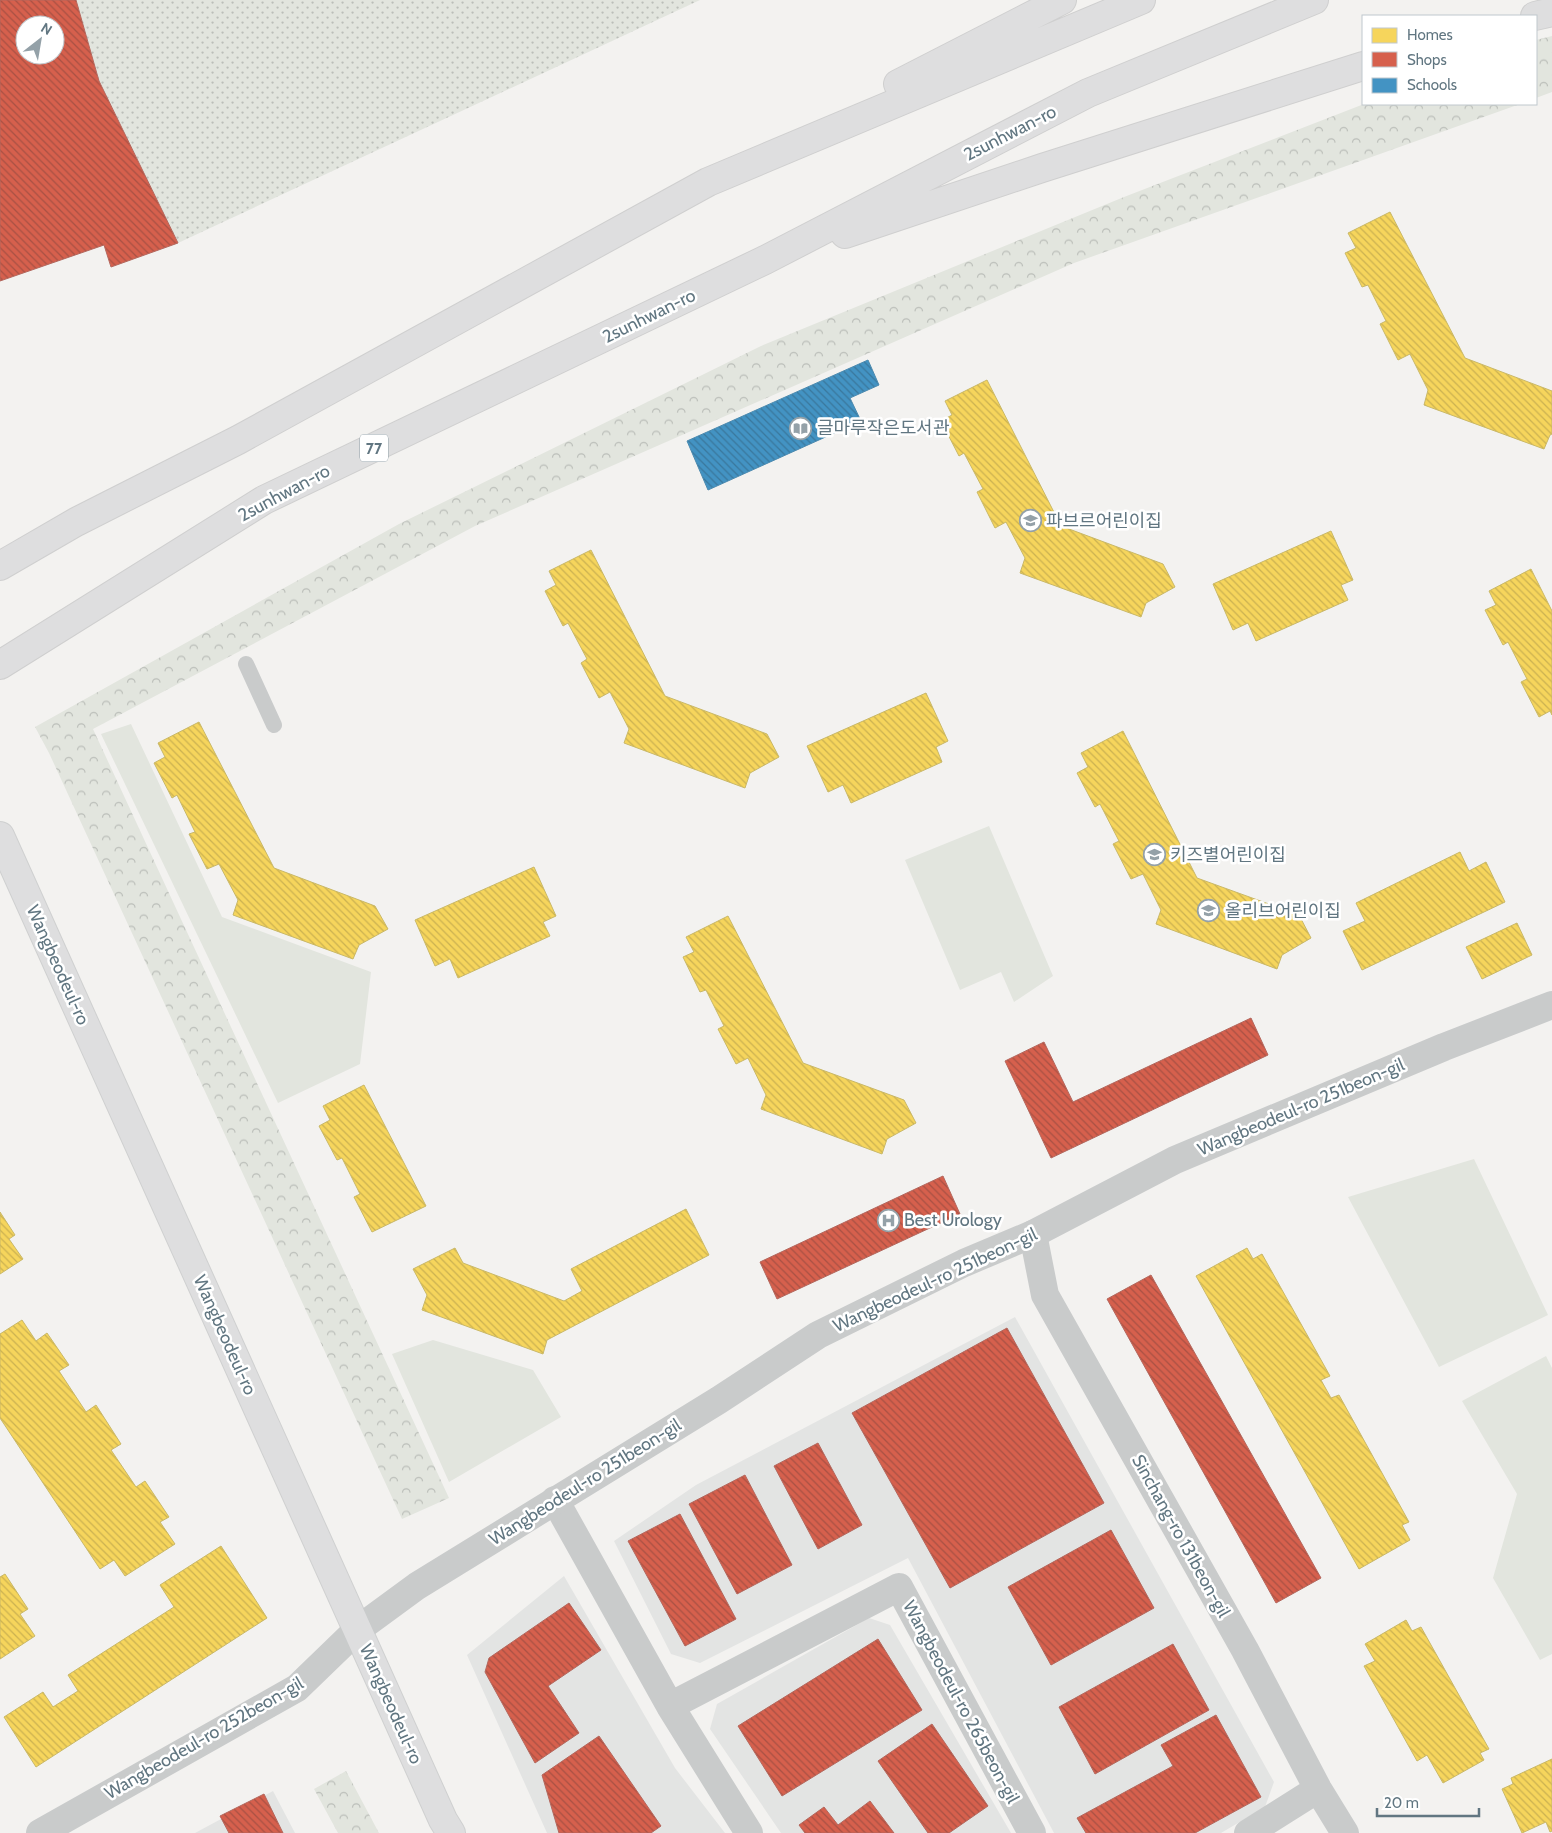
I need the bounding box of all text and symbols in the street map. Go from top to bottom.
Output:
north arrow [15,15,65,65]
legend [1362,15,1537,105]
text: N [38,19,56,39]
text: Homes [1407,26,1453,44]
text: Shops [1407,51,1447,69]
text: Schools [1407,76,1457,94]
street label: 2sunhwan-ro [960,100,1060,166]
street label: 2sunhwan-ro [599,284,699,348]
library icon: 글마루작은도서관 [789,416,813,440]
place label: 글마루작은도서관 [817,417,950,439]
road number: 77 [360,434,388,462]
street label: 2sunhwan-ro [234,460,334,526]
school or university icon: 파브르어린이집 [1018,509,1042,533]
place label: 파브르어린이집 [1046,510,1162,532]
school or university icon: 키즈별어린이집 [1142,843,1166,867]
place label: 키즈별어린이집 [1170,844,1286,866]
school or university icon: 올리브어린이집 [1197,899,1221,923]
place label: 올리브어린이집 [1225,900,1341,922]
street label: Wangbeodeul-ro [22,902,94,1028]
street label: Wangbeodeul-ro 251beon-gil [1194,1053,1408,1161]
hospital icon: Best Urology [876,1208,900,1232]
place label: Best Urology [904,1209,1002,1231]
street label: Wangbeodeul-ro 251beon-gil [830,1223,1041,1337]
street label: Wangbeodeul-ro [189,1272,261,1398]
street label: Wangbeodeul-ro 251beon-gil [485,1413,686,1550]
street label: Sinchang-ro 131beon-gil [1127,1451,1235,1622]
street label: Wangbeodeul-ro 265beon-gil [898,1597,1024,1808]
street label: Wangbeodeul-ro [355,1641,427,1767]
street label: Wangbeodeul-ro 252beon-gil [101,1672,308,1804]
scale bar [1377,1786,1480,1818]
text: 20 m [1384,1794,1419,1812]

